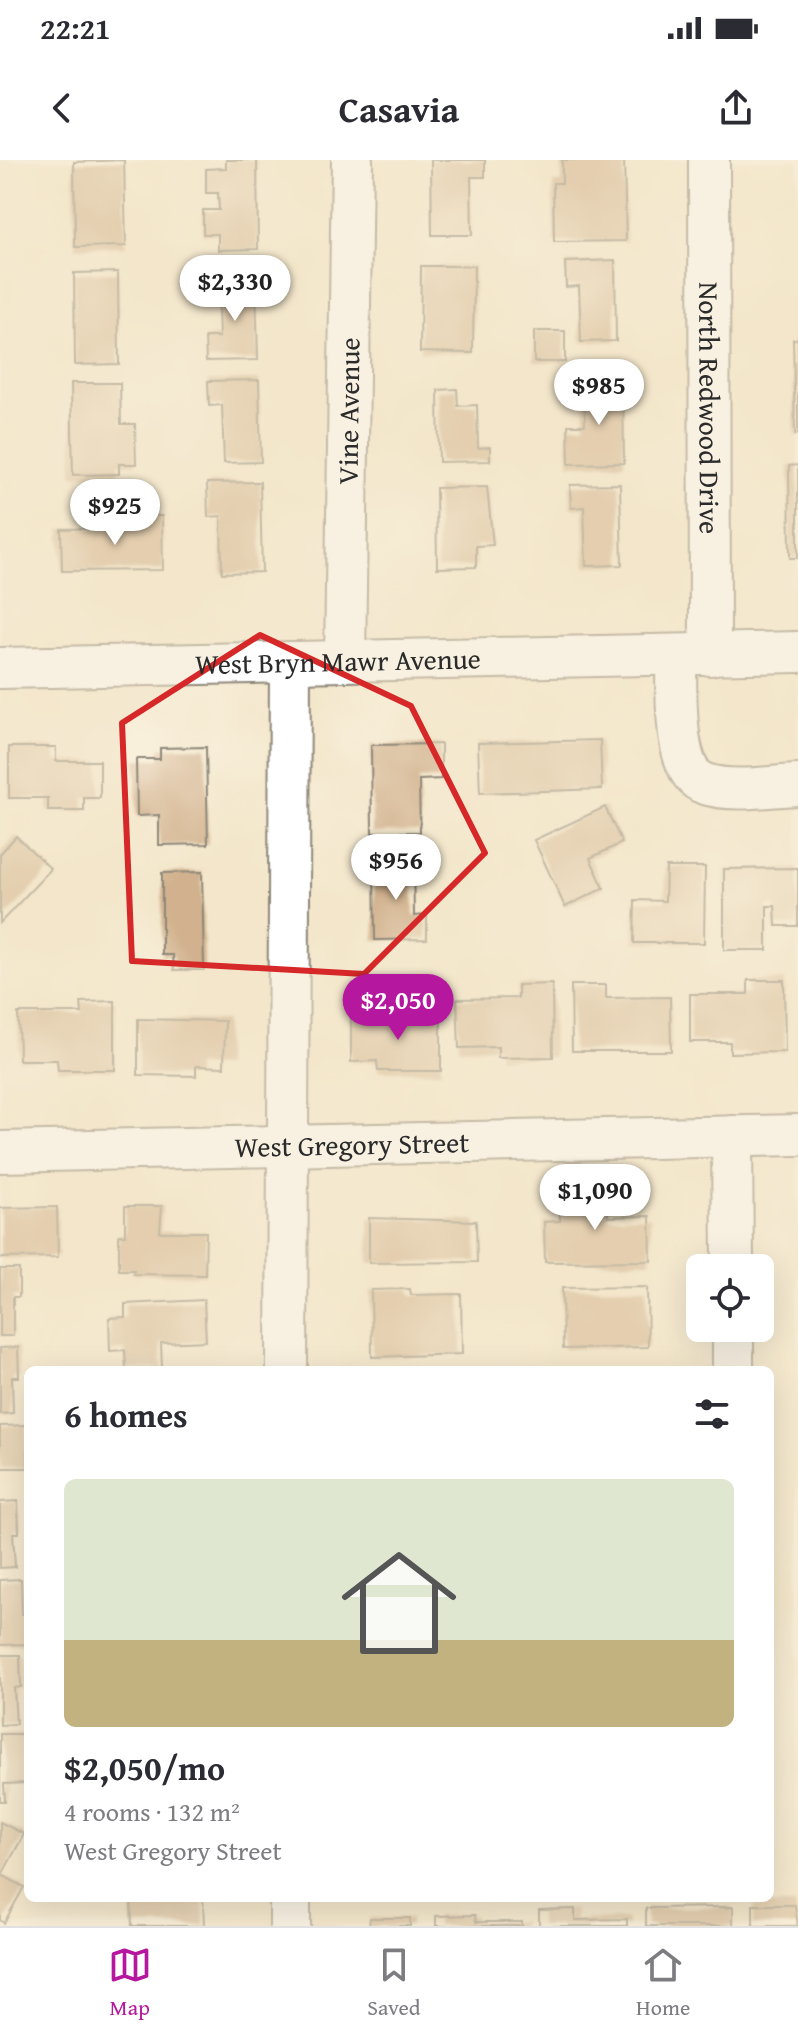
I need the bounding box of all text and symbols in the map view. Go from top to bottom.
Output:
text: 22:21 [40,6,111,50]
text: Casavia [339,82,459,135]
icon: back [40,86,84,130]
icon: share [714,86,758,130]
pin: $2,330 [170,255,300,323]
text: $2,330 [198,261,272,300]
street label: North Redwood Drive [689,282,731,534]
street label: Vine Avenue [326,337,370,485]
pin: $985 [552,359,646,427]
text: $985 [572,365,626,404]
pin: $925 [68,479,162,547]
text: $925 [88,485,142,524]
street label: West Bryn Mawr Avenue [195,637,481,684]
pin: $956 [349,834,443,902]
text: $956 [369,840,423,879]
pin: $2,050 [333,974,463,1042]
text: $2,050 [361,980,435,1019]
street label: West Gregory Street [234,1121,470,1167]
pin: $1,090 [530,1164,660,1232]
text: $1,090 [558,1170,632,1209]
map controls [686,1254,774,1342]
button: locate [686,1254,774,1342]
text: 6 homes [64,1390,188,1439]
icon: filters [690,1392,734,1436]
icon: home [327,1531,471,1675]
text: $2,050/mo [64,1743,225,1792]
text: 4 rooms · 132 m² [64,1792,240,1831]
text: West Gregory Street [64,1831,282,1870]
tab: Map [108,1943,152,2023]
tab: Saved [367,1943,421,2023]
tab: Home [636,1943,690,2023]

